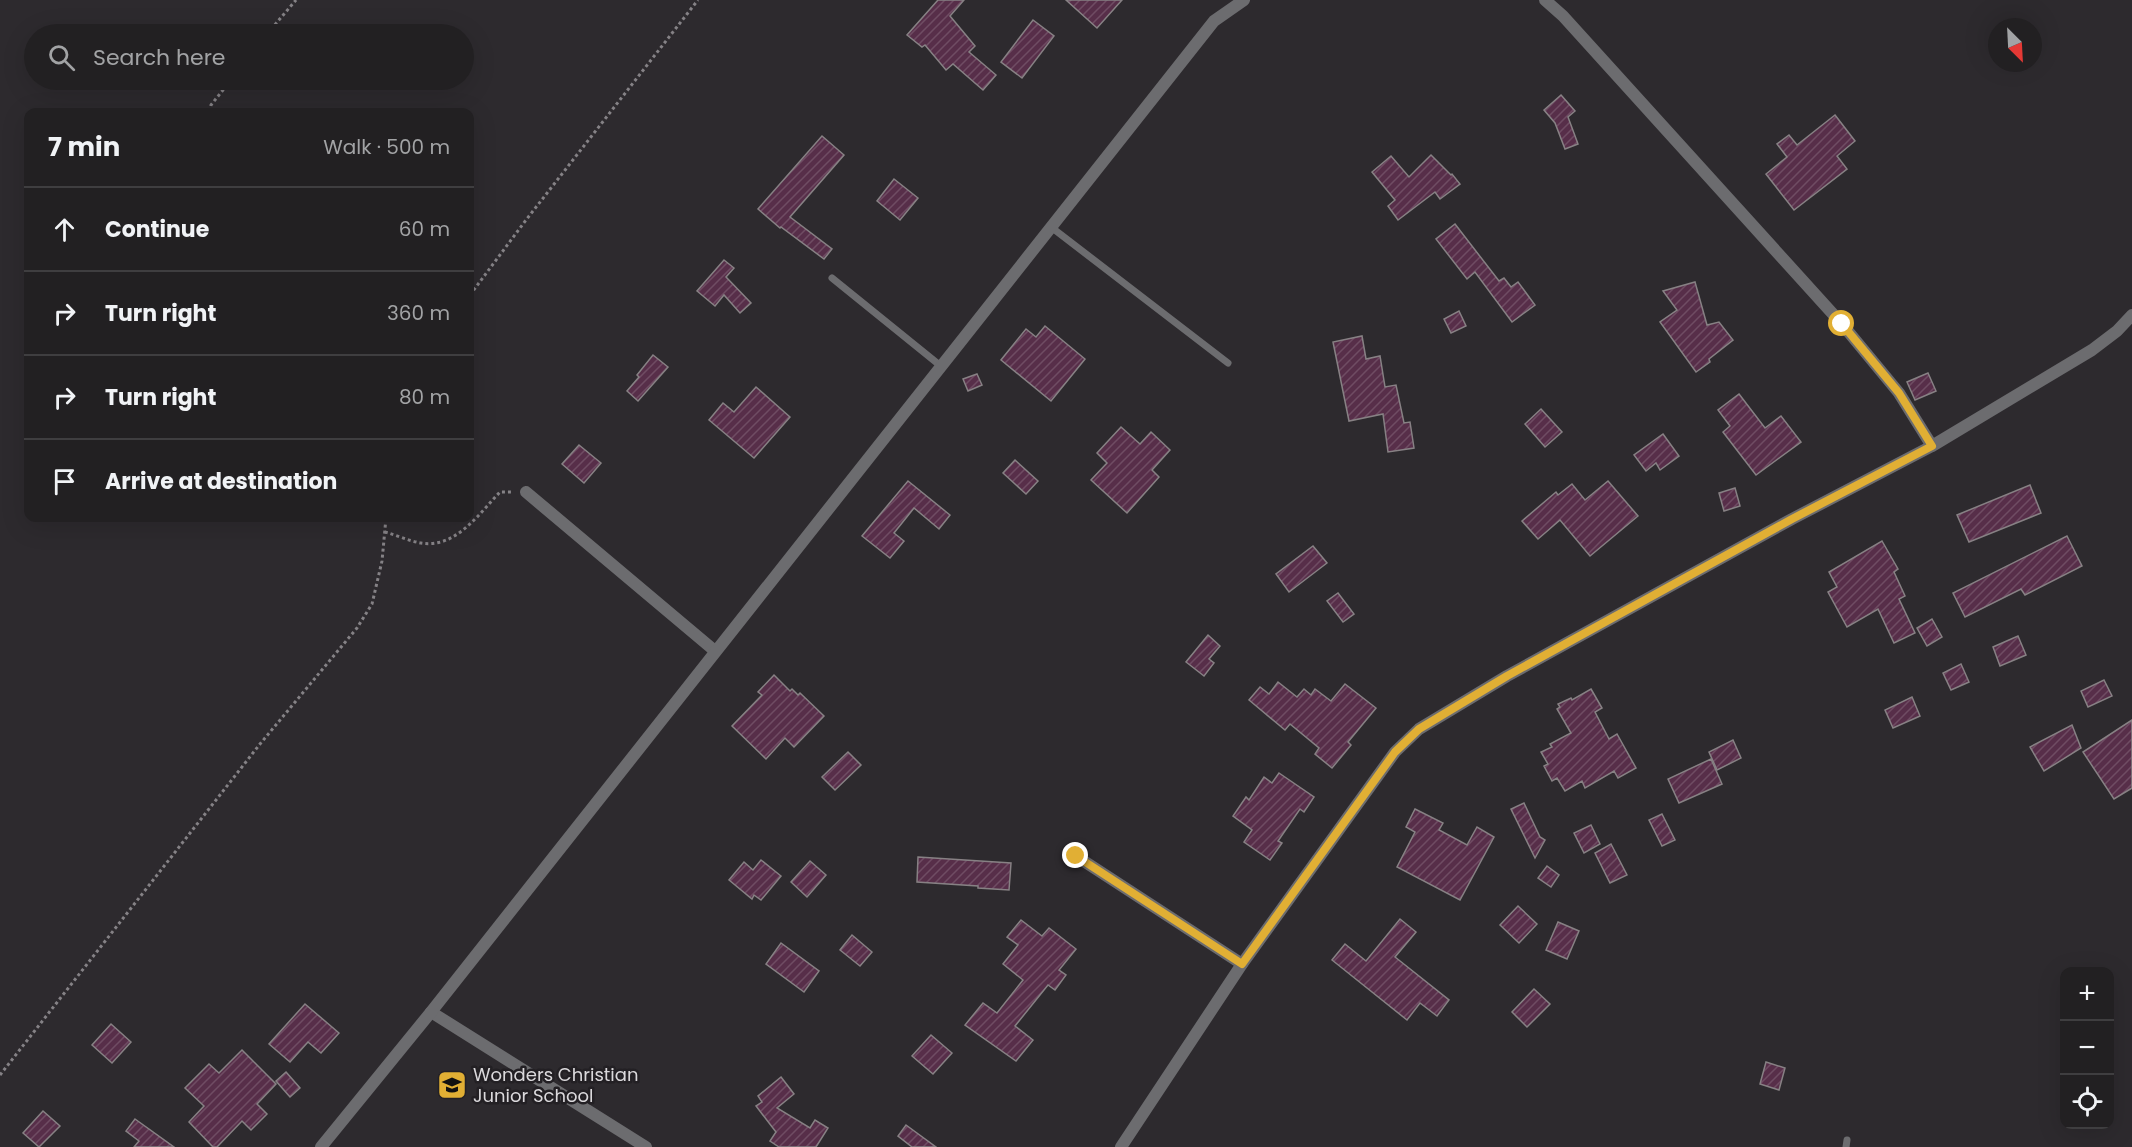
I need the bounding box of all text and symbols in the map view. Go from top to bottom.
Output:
north arrow [1988,18,2042,72]
search box [24,24,474,90]
icon: search [45,41,78,74]
text: Search here [93,42,226,73]
text: 7 min [48,129,120,165]
text: Walk · 500 m [323,133,450,161]
icon: ahead [48,213,81,246]
text: Continue [105,214,209,245]
text: 60 m [399,215,450,243]
icon: right [48,297,81,330]
text: Turn right [105,298,216,329]
text: 360 m [387,299,450,327]
route start [1828,310,1854,336]
icon: right [48,381,81,414]
text: Turn right [105,382,216,413]
text: 80 m [399,383,450,411]
icon: arrive [48,465,81,498]
text: Arrive at destination [105,466,337,497]
route end [1062,842,1088,868]
map controls [2060,967,2114,1129]
button: + [2060,967,2114,1021]
button: − [2060,1021,2114,1075]
place label: Wonders Christian Junior School [473,1062,638,1108]
school or university icon: Wonders Christian Junior School [436,1069,468,1101]
button: locate [2060,1075,2114,1129]

